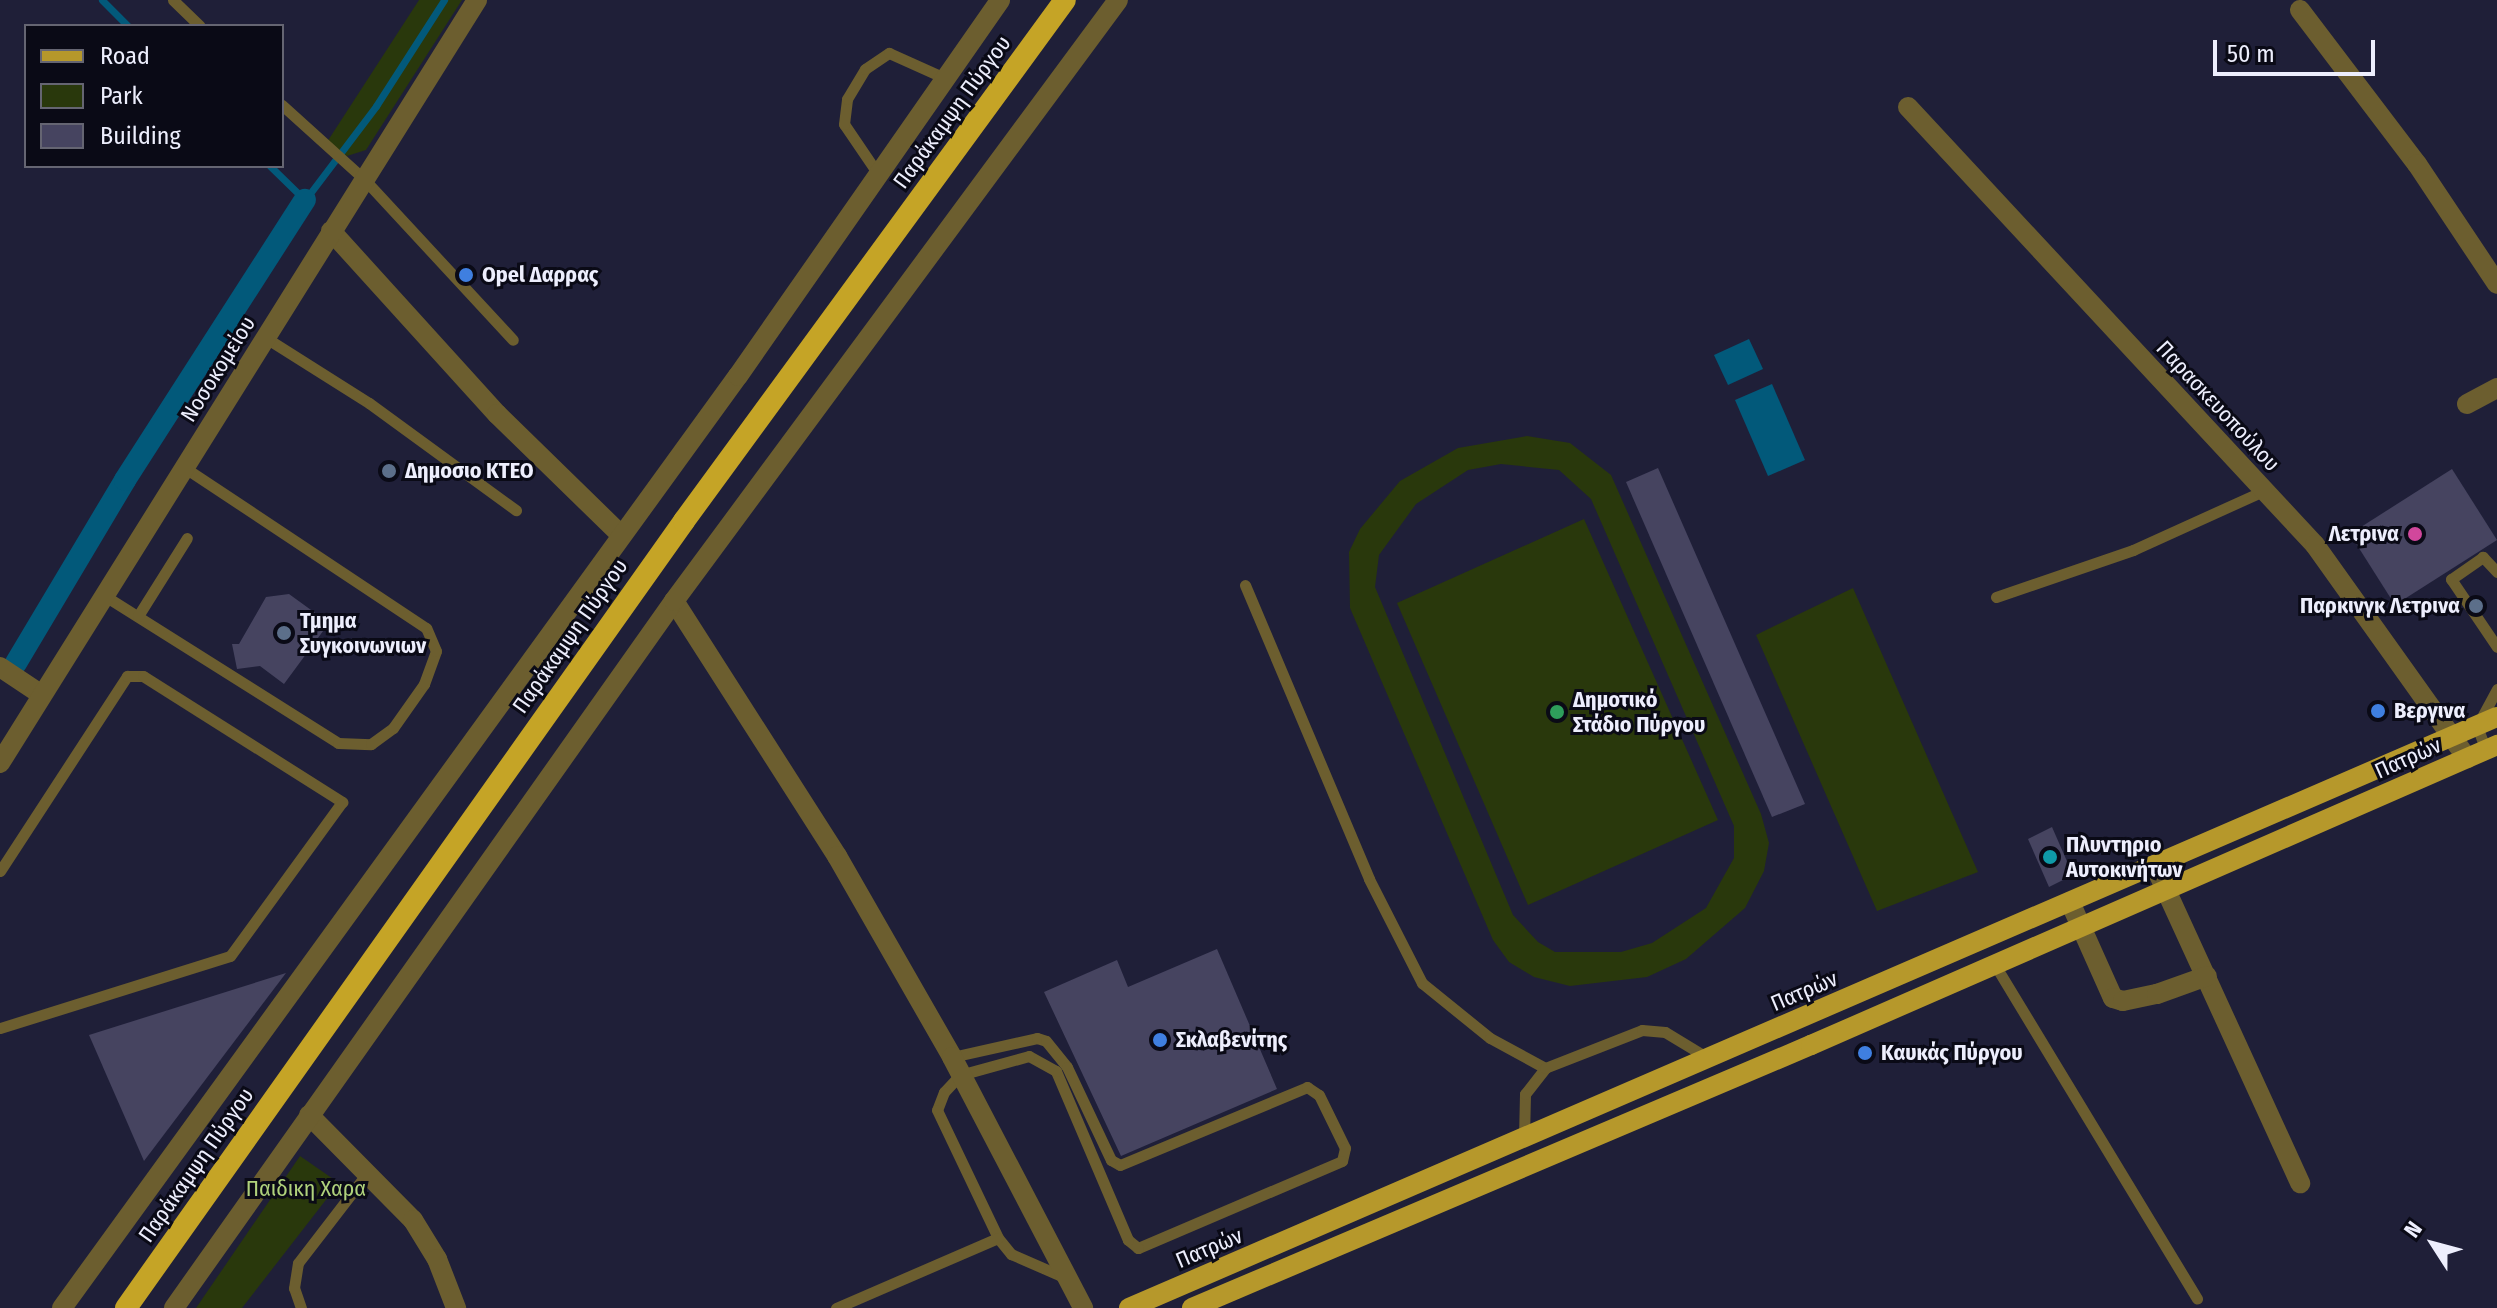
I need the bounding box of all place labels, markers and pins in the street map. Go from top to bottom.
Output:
place label: Opel Δαρρας [482,262,598,288]
marker: Opel Δαρρας [457,266,475,284]
place label: Δημοσιο ΚΤΕΟ [405,458,534,484]
marker: Δημοσιο ΚΤΕΟ [380,462,398,480]
place label: Λετρινα [2329,521,2399,547]
marker: Λετρινα [2406,525,2424,543]
place label: Παρκινγκ Λετρινα [2300,593,2460,619]
marker: Παρκινγκ Λετρινα [2467,597,2485,615]
place label: Τμημα Συγκοινωνιων [300,607,426,658]
marker: Τμημα Συγκοινωνιων [275,624,293,642]
place label: Δημοτικό Στάδιο Πύργου [1573,686,1705,738]
place label: Βεργινα [2394,698,2465,724]
marker: Βεργινα [2369,702,2387,720]
marker: Δημοτικό Στάδιο Πύργου [1548,703,1566,721]
place label: Πλυντηριο Αυτοκινήτων [2066,831,2183,882]
marker: Πλυντηριο Αυτοκινήτων [2041,848,2059,866]
place label: Σκλαβενίτης [1176,1027,1287,1053]
marker: Σκλαβενίτης [1151,1031,1169,1049]
place label: Καυκάς Πύργου [1881,1040,2023,1066]
marker: Καυκάς Πύργου [1856,1044,1874,1062]

